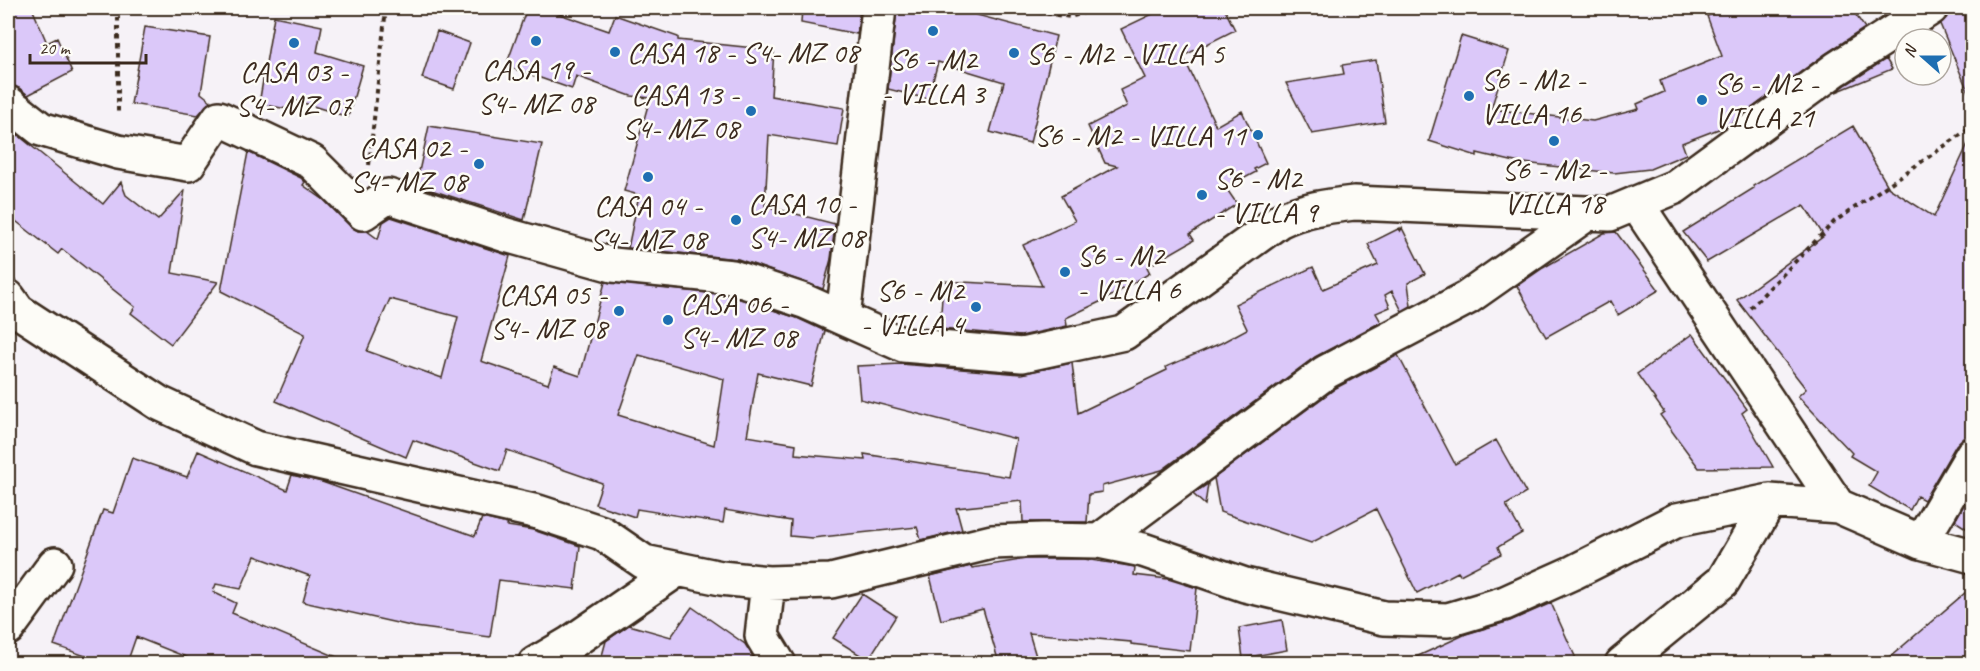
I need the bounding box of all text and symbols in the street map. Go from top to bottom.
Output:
marker: S6 - M2 - VILLA 3 [926,24,940,38]
scale bar [30,27,146,65]
north arrow [1893,27,1953,87]
place label: CASA 18 - S4- MZ 08 [627,33,861,71]
marker: CASA 19 - S4- MZ 08 [529,34,543,48]
place label: S6 - M2 - VILLA 5 [1026,34,1226,72]
marker: CASA 03 - S4- MZ 07 [287,36,301,50]
text: 20 m [39,37,72,59]
place label: S6 - M2 - VILLA 3 [881,40,987,112]
text: N [1899,41,1922,60]
marker: CASA 18 - S4- MZ 08 [608,45,622,59]
marker: S6 - M2 - VILLA 5 [1007,46,1021,60]
place label: CASA 19 - S4- MZ 08 [478,50,597,122]
place label: CASA 03 - S4- MZ 07 [236,52,354,124]
place label: S6 - M2 - VILLA 16 [1481,60,1587,132]
place label: S6 - M2 - VILLA 21 [1714,64,1820,136]
place label: CASA 13 - S4- MZ 08 [622,75,741,147]
marker: S6 - M2 - VILLA 16 [1462,89,1476,103]
marker: S6 - M2 - VILLA 21 [1695,93,1709,107]
marker: CASA 13 - S4- MZ 08 [744,104,758,118]
place label: S6 - M2 - VILLA 11 [1034,116,1247,154]
place label: CASA 02 - S4- MZ 08 [350,128,469,200]
marker: S6 - M2 - VILLA 11 [1251,128,1265,142]
marker: S6 - M2 - VILLA 18 [1547,134,1561,148]
place label: S6 - M2 - VILLA 18 [1502,150,1607,222]
marker: CASA 02 - S4- MZ 08 [472,157,486,171]
place label: S6 - M2 - VILLA 9 [1214,159,1320,231]
marker: CASA 04 - S4- MZ 08 [641,170,655,184]
place label: CASA 10 - S4- MZ 08 [748,184,867,256]
place label: CASA 04 - S4- MZ 08 [590,186,709,258]
marker: S6 - M2 - VILLA 9 [1195,188,1209,202]
marker: CASA 10 - S4- MZ 08 [729,213,743,227]
place label: S6 - M2 - VILLA 6 [1077,236,1182,308]
marker: S6 - M2 - VILLA 6 [1058,265,1072,279]
place label: S6 - M2 - VILLA 4 [860,271,966,343]
place label: CASA 05 - S4- MZ 08 [490,275,609,347]
place label: CASA 06 - S4- MZ 08 [680,284,799,356]
marker: S6 - M2 - VILLA 4 [969,300,983,314]
marker: CASA 05 - S4- MZ 08 [612,304,626,318]
marker: CASA 06 - S4- MZ 08 [661,313,675,327]

